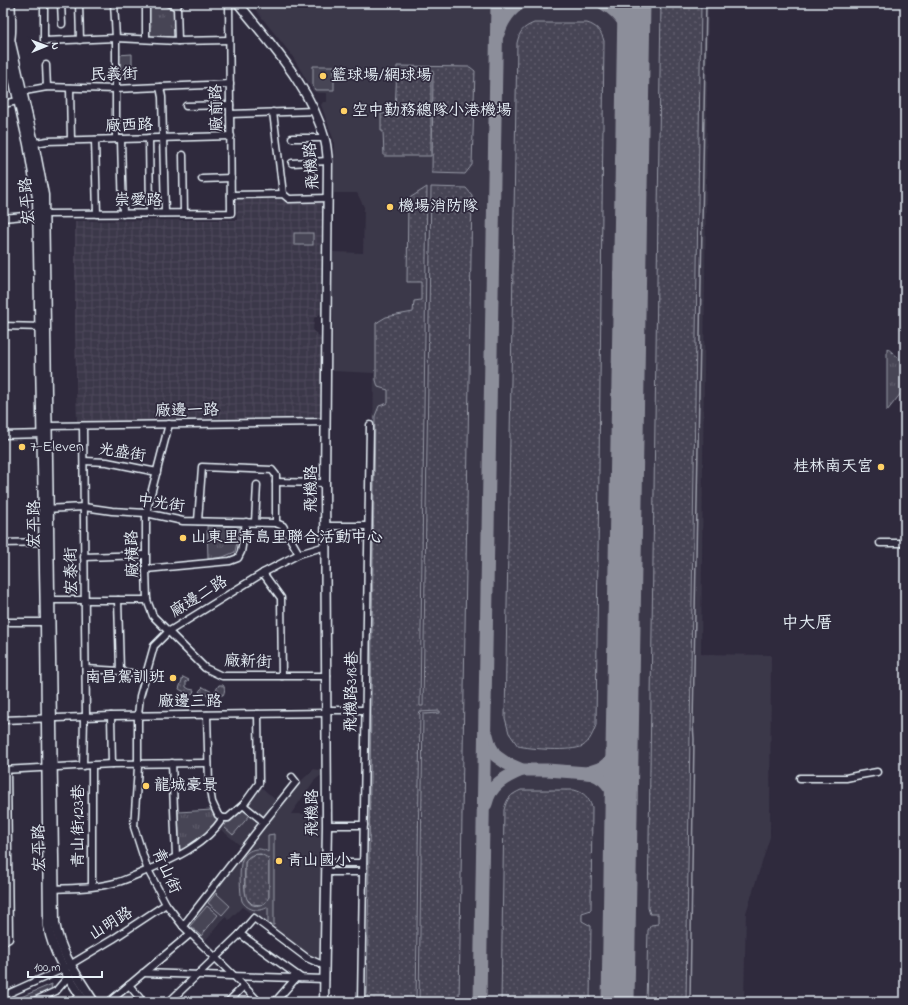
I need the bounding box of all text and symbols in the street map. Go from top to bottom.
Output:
north arrow [26,26,66,66]
text: N [47,42,63,50]
street label: 民義街 [90,63,138,87]
place label: 籃球場/網球場 [331,64,432,88]
marker: 籃球場/網球場 [318,71,328,81]
street label: 廠前路 [205,84,229,132]
place label: 空中勤務總隊小港機場 [352,99,512,123]
marker: 空中勤務總隊小港機場 [339,106,349,116]
street label: 廠西路 [105,113,153,139]
street label: 飛機路 [298,141,326,191]
street label: 宏平路 [14,176,42,226]
street label: 崇愛路 [114,189,162,213]
place label: 機場消防隊 [398,195,478,219]
marker: 機場消防隊 [385,202,395,212]
street label: 廠邊一路 [155,398,219,424]
place label: 7-Eleven [30,435,84,459]
street label: 光盛街 [96,437,148,469]
marker: 7-Eleven [17,442,27,452]
place label: 桂林南天宮 [793,455,873,479]
marker: 桂林南天宮 [876,462,886,472]
street label: 飛機路 [300,465,324,513]
street label: 中光街 [136,489,186,519]
street label: 宏平路 [23,500,47,548]
place label: 山東里青島里聯合活動中心 [191,526,383,550]
street label: 廠橫路 [121,530,145,578]
marker: 山東里青島里聯合活動中心 [178,533,188,543]
street label: 宏泰街 [60,547,84,595]
street label: 廠邊二路 [165,570,233,624]
district label: 中大厝 [782,611,833,636]
street label: 廠新街 [224,649,272,675]
street label: 飛機路318巷 [339,651,365,733]
place label: 南昌駕訓班 [85,666,165,690]
marker: 南昌駕訓班 [168,673,178,683]
street label: 廠邊三路 [158,690,222,714]
place label: 龍城豪景 [154,774,218,798]
marker: 龍城豪景 [141,781,151,791]
street label: 青山街123巷 [67,784,91,868]
street label: 飛機路 [301,789,325,837]
street label: 宏平路 [28,824,52,872]
street label: 青山街 [145,844,187,898]
place label: 青山國小 [287,849,351,873]
marker: 青山國小 [274,856,284,866]
street label: 山明路 [84,901,138,947]
scale bar [28,953,102,979]
text: 100 m [34,959,61,977]

